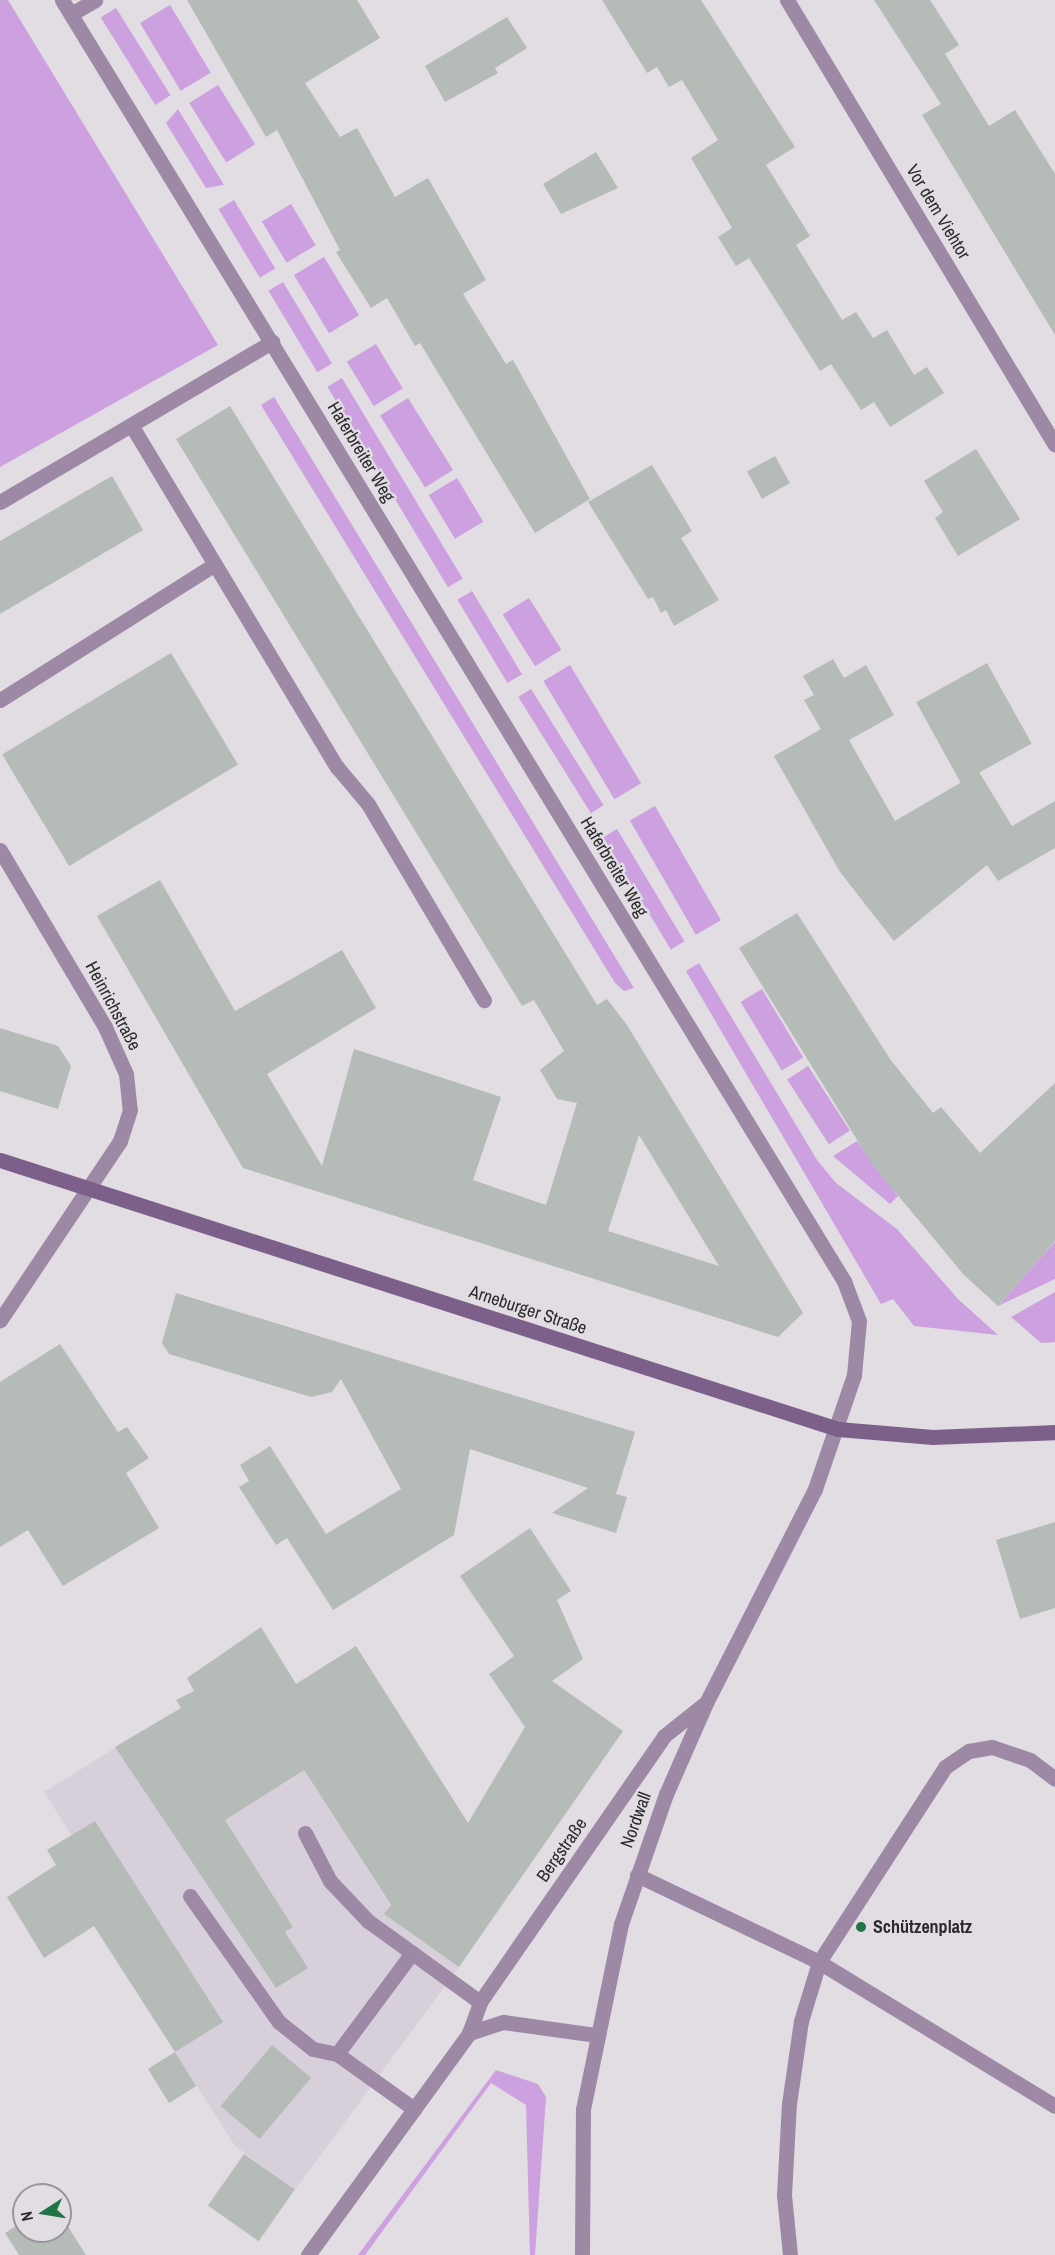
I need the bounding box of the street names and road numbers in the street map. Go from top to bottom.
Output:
street label: Vor dem Viehtor [901,161,975,263]
street label: Haferbreiter Weg [323,398,399,506]
street label: Haferbreiter Weg [576,813,652,921]
street label: Heinrichstraße [81,958,145,1054]
street label: Arneburger Straße [467,1281,589,1339]
street label: Nordwall [616,1789,656,1851]
street label: Bergstraße [532,1814,592,1886]

